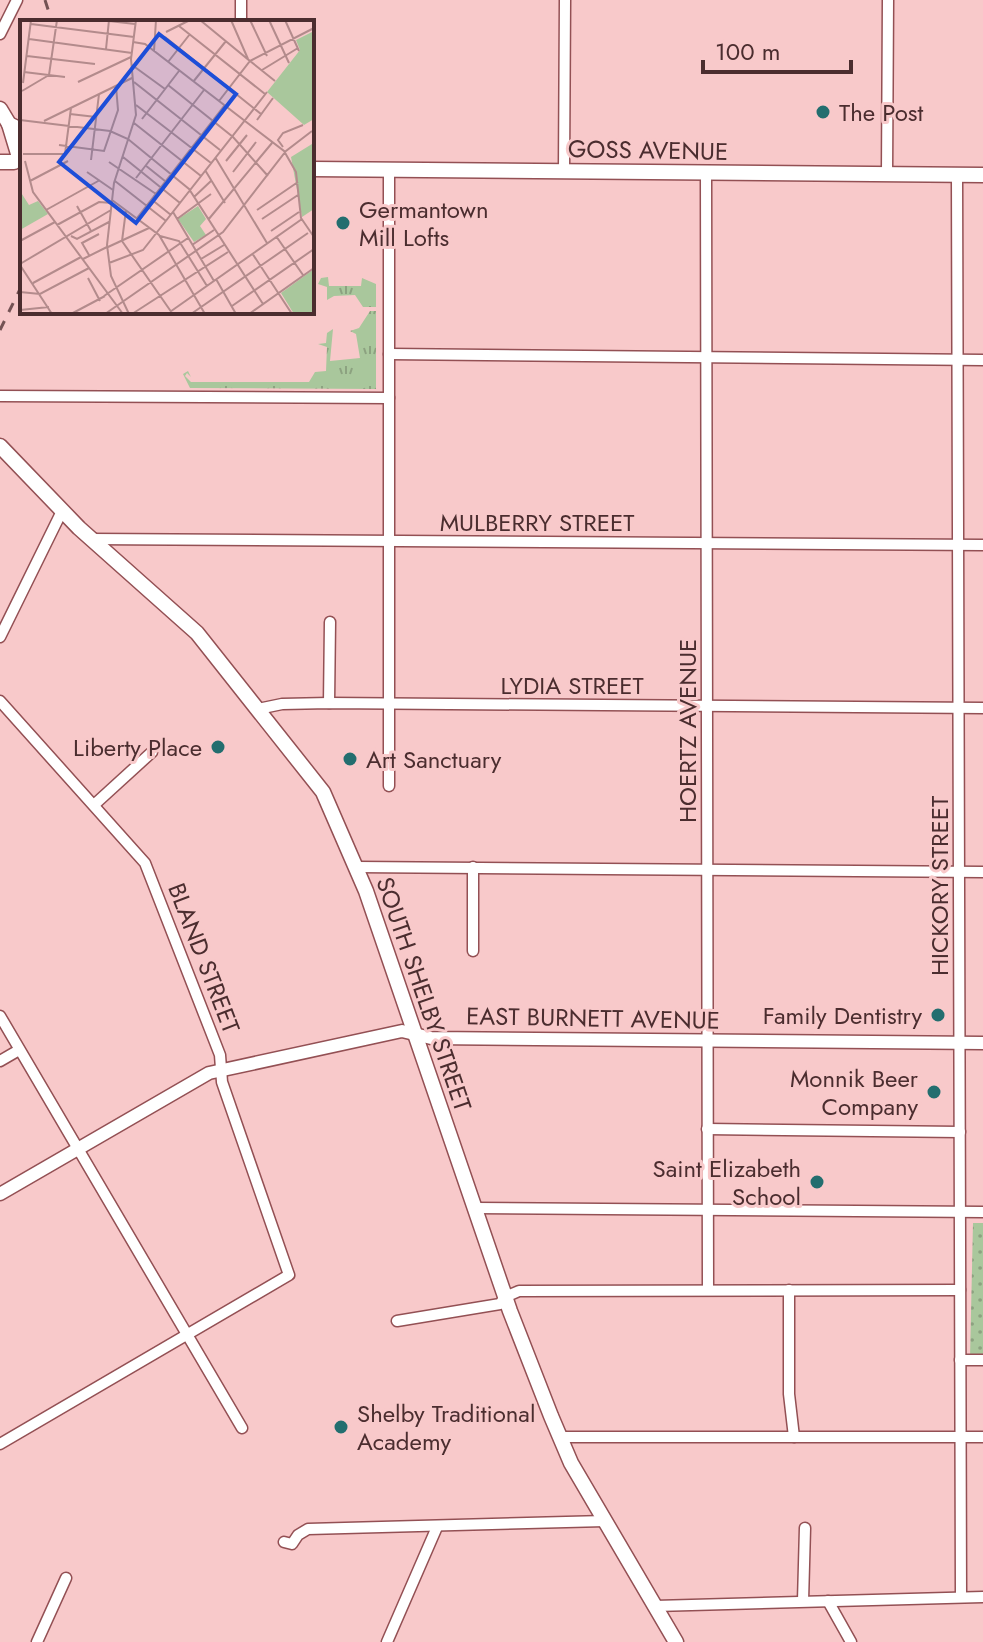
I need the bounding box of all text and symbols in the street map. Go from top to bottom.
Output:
inset map [20,20,314,314]
scale bar [703,24,851,74]
text: 100 m [715,34,781,69]
place label: The Post [839,95,924,130]
marker: The Post [814,103,832,121]
street label: GOSS AVENUE [568,131,728,169]
place label: Germantown Mill Lofts [359,192,488,255]
marker: Germantown Mill Lofts [334,214,352,232]
street label: MULBERRY STREET [440,505,634,540]
street label: HOERTZ AVENUE [670,639,705,823]
street label: LYDIA STREET [500,668,644,703]
place label: Liberty Place [73,730,202,765]
marker: Liberty Place [209,738,227,756]
place label: Art Sanctuary [366,742,502,777]
marker: Art Sanctuary [341,750,359,768]
street label: HICKORY STREET [922,796,957,976]
street label: SOUTH SHELBY STREET [367,872,481,1116]
street label: BLAND STREET [159,878,249,1038]
street label: EAST BURNETT AVENUE [466,998,720,1038]
place label: Family Dentistry [763,998,922,1033]
marker: Family Dentistry [929,1006,947,1024]
place label: Monnik Beer Company [790,1061,919,1124]
marker: Monnik Beer Company [925,1083,943,1101]
place label: Saint Elizabeth School [653,1151,801,1214]
marker: Saint Elizabeth School [808,1173,826,1191]
place label: Shelby Traditional Academy [357,1396,535,1459]
marker: Shelby Traditional Academy [332,1418,350,1436]

